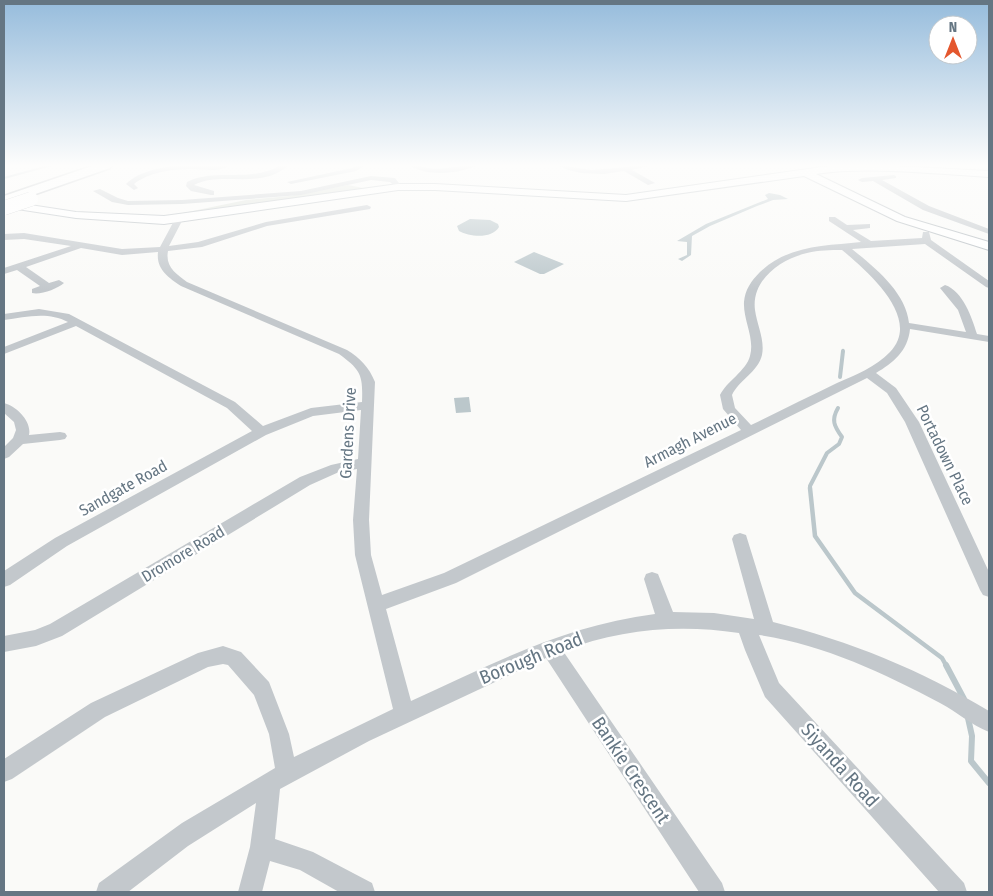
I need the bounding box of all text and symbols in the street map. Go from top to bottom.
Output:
north arrow [928,15,978,65]
text: N [949,19,957,36]
street label: Gardens Drive [336,387,360,479]
street label: Portadown Place [913,402,978,508]
street label: Armagh Avenue [640,408,740,472]
street label: Sandgate Road [76,456,170,520]
street label: Dromore Road [138,522,228,586]
street label: Borough Road [476,627,586,689]
street label: Bankie Crescent [587,712,676,828]
street label: Siyanda Road [796,718,884,812]

